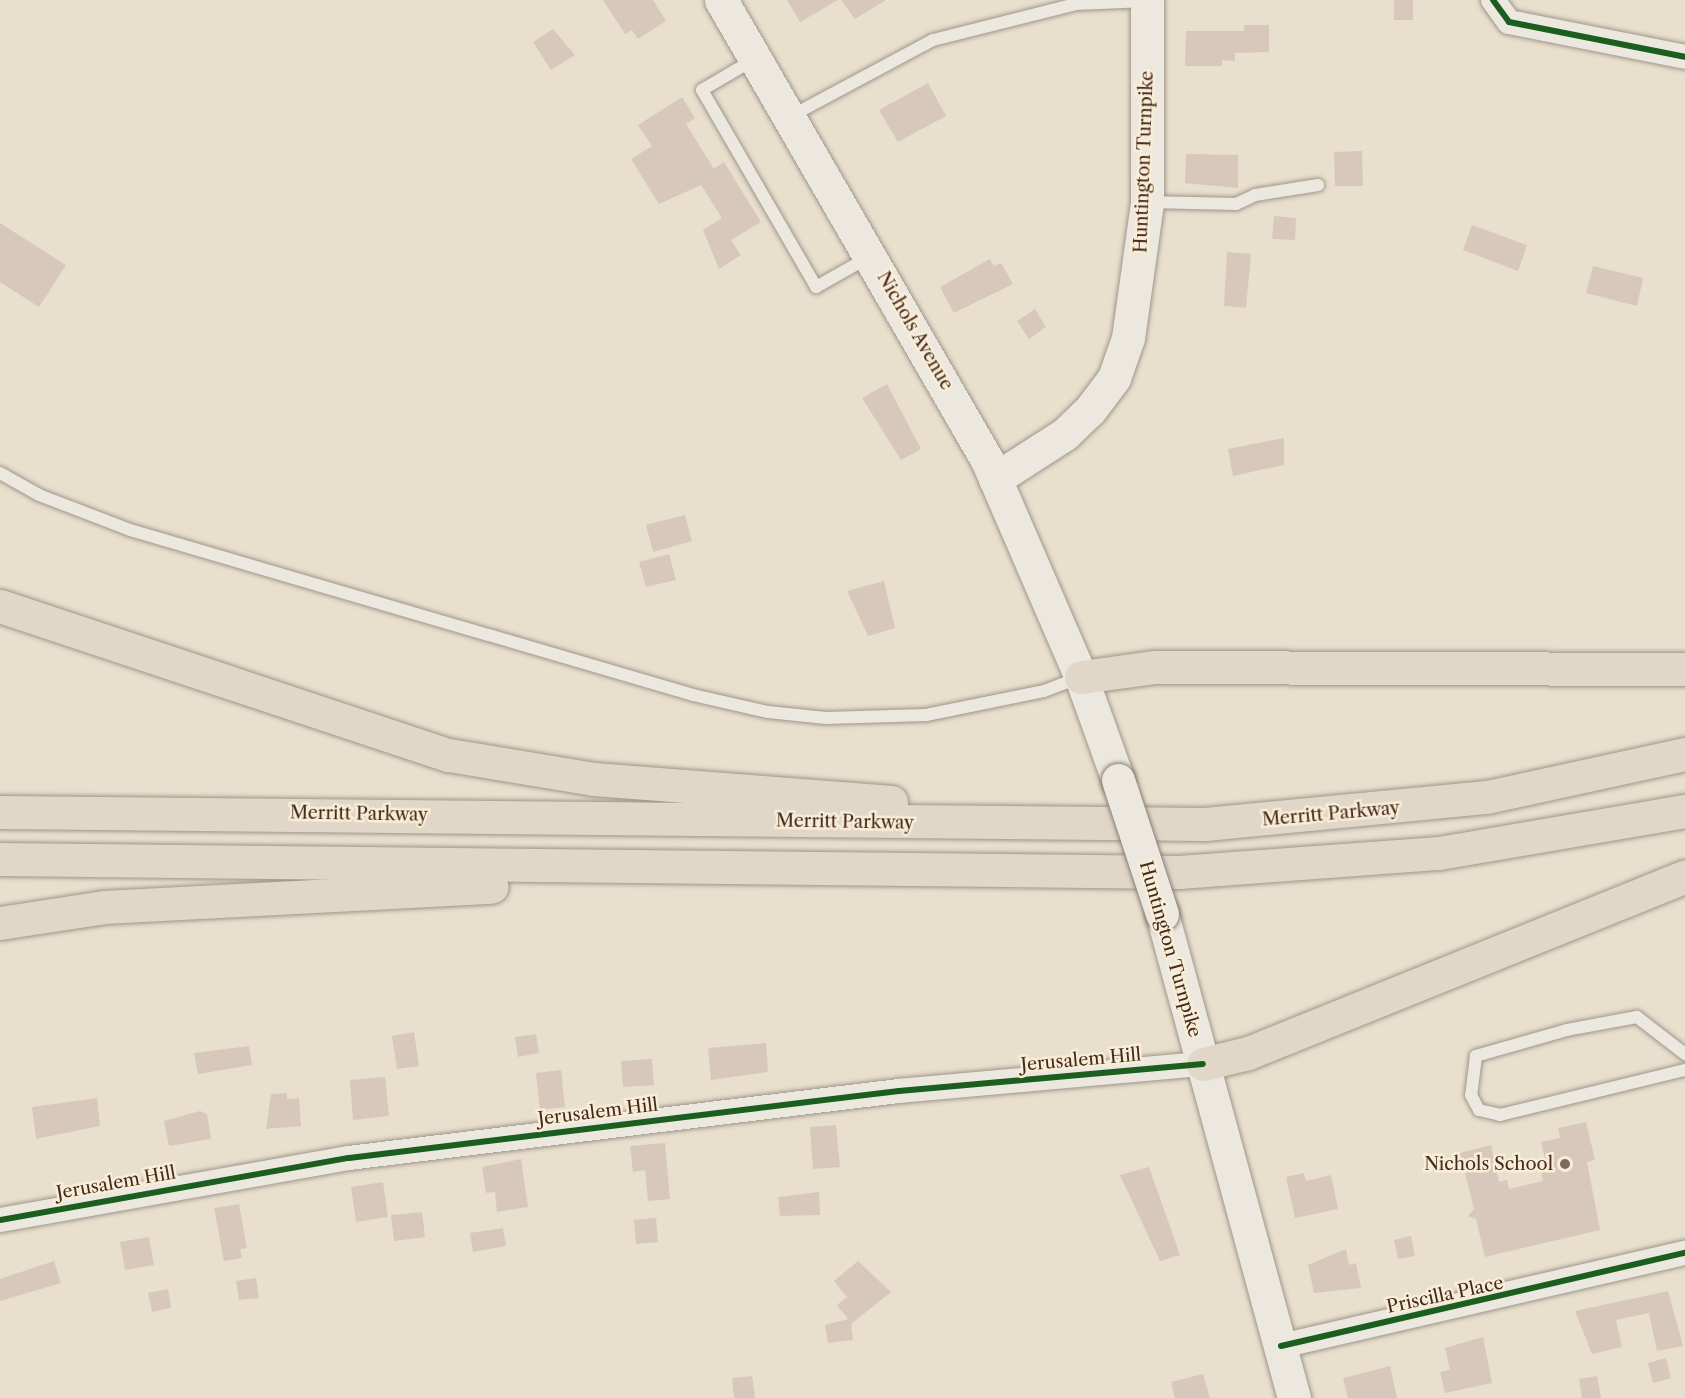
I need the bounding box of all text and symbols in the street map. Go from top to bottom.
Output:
street label: Huntington Turnpike [1130,70,1158,254]
street label: Nichols Avenue [872,268,958,394]
street label: Merritt Parkway [1261,797,1401,831]
street label: Merritt Parkway [290,802,428,826]
street label: Merritt Parkway [776,810,914,834]
street label: Huntington Turnpike [1134,858,1206,1040]
street label: Jerusalem Hill [1020,1044,1142,1076]
street label: Jerusalem Hill [537,1094,659,1130]
place label: Nichols School [1424,1153,1553,1175]
marker: Nichols School [1558,1157,1572,1171]
street label: Jerusalem Hill [55,1162,177,1204]
street label: Priscilla Place [1385,1272,1505,1318]

